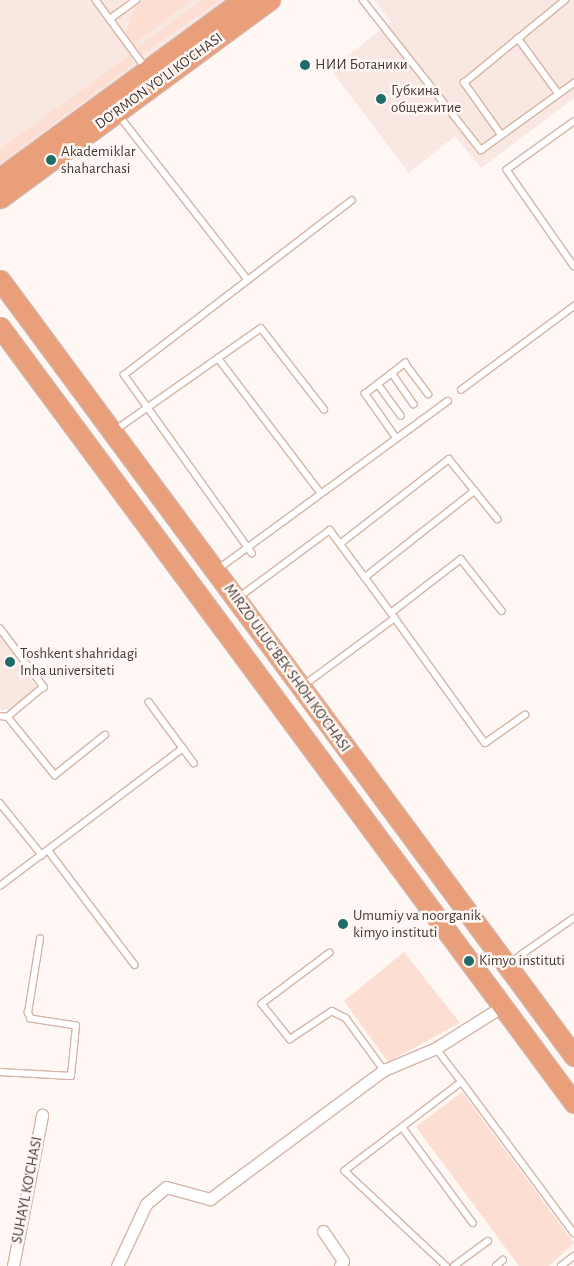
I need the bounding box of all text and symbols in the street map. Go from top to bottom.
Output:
street label: DO‘RMON YO‘LI KO‘CHASI [92,29,226,133]
place label: НИИ Ботаники [315,56,408,74]
marker: НИИ Ботаники [299,59,311,71]
place label: Губкина общежитие [391,81,461,116]
marker: Губкина общежитие [375,93,387,105]
place label: Akademiklar shaharchasi [61,142,136,177]
marker: Akademiklar shaharchasi [45,154,57,166]
street label: MIRZO ULUG'BEK SHOH KO'CHASI [220,581,354,755]
place label: Toshkent shahridagi Inha universiteti [20,644,138,679]
marker: Toshkent shahridagi Inha universiteti [4,656,16,668]
place label: Umumiy va noorganik kimyo instituti [353,906,481,941]
marker: Umumiy va noorganik kimyo instituti [337,918,349,930]
place label: Kimyo instituti [479,952,565,970]
marker: Kimyo instituti [463,955,475,967]
street label: SUHAYL KO'CHASI [8,1135,46,1245]

